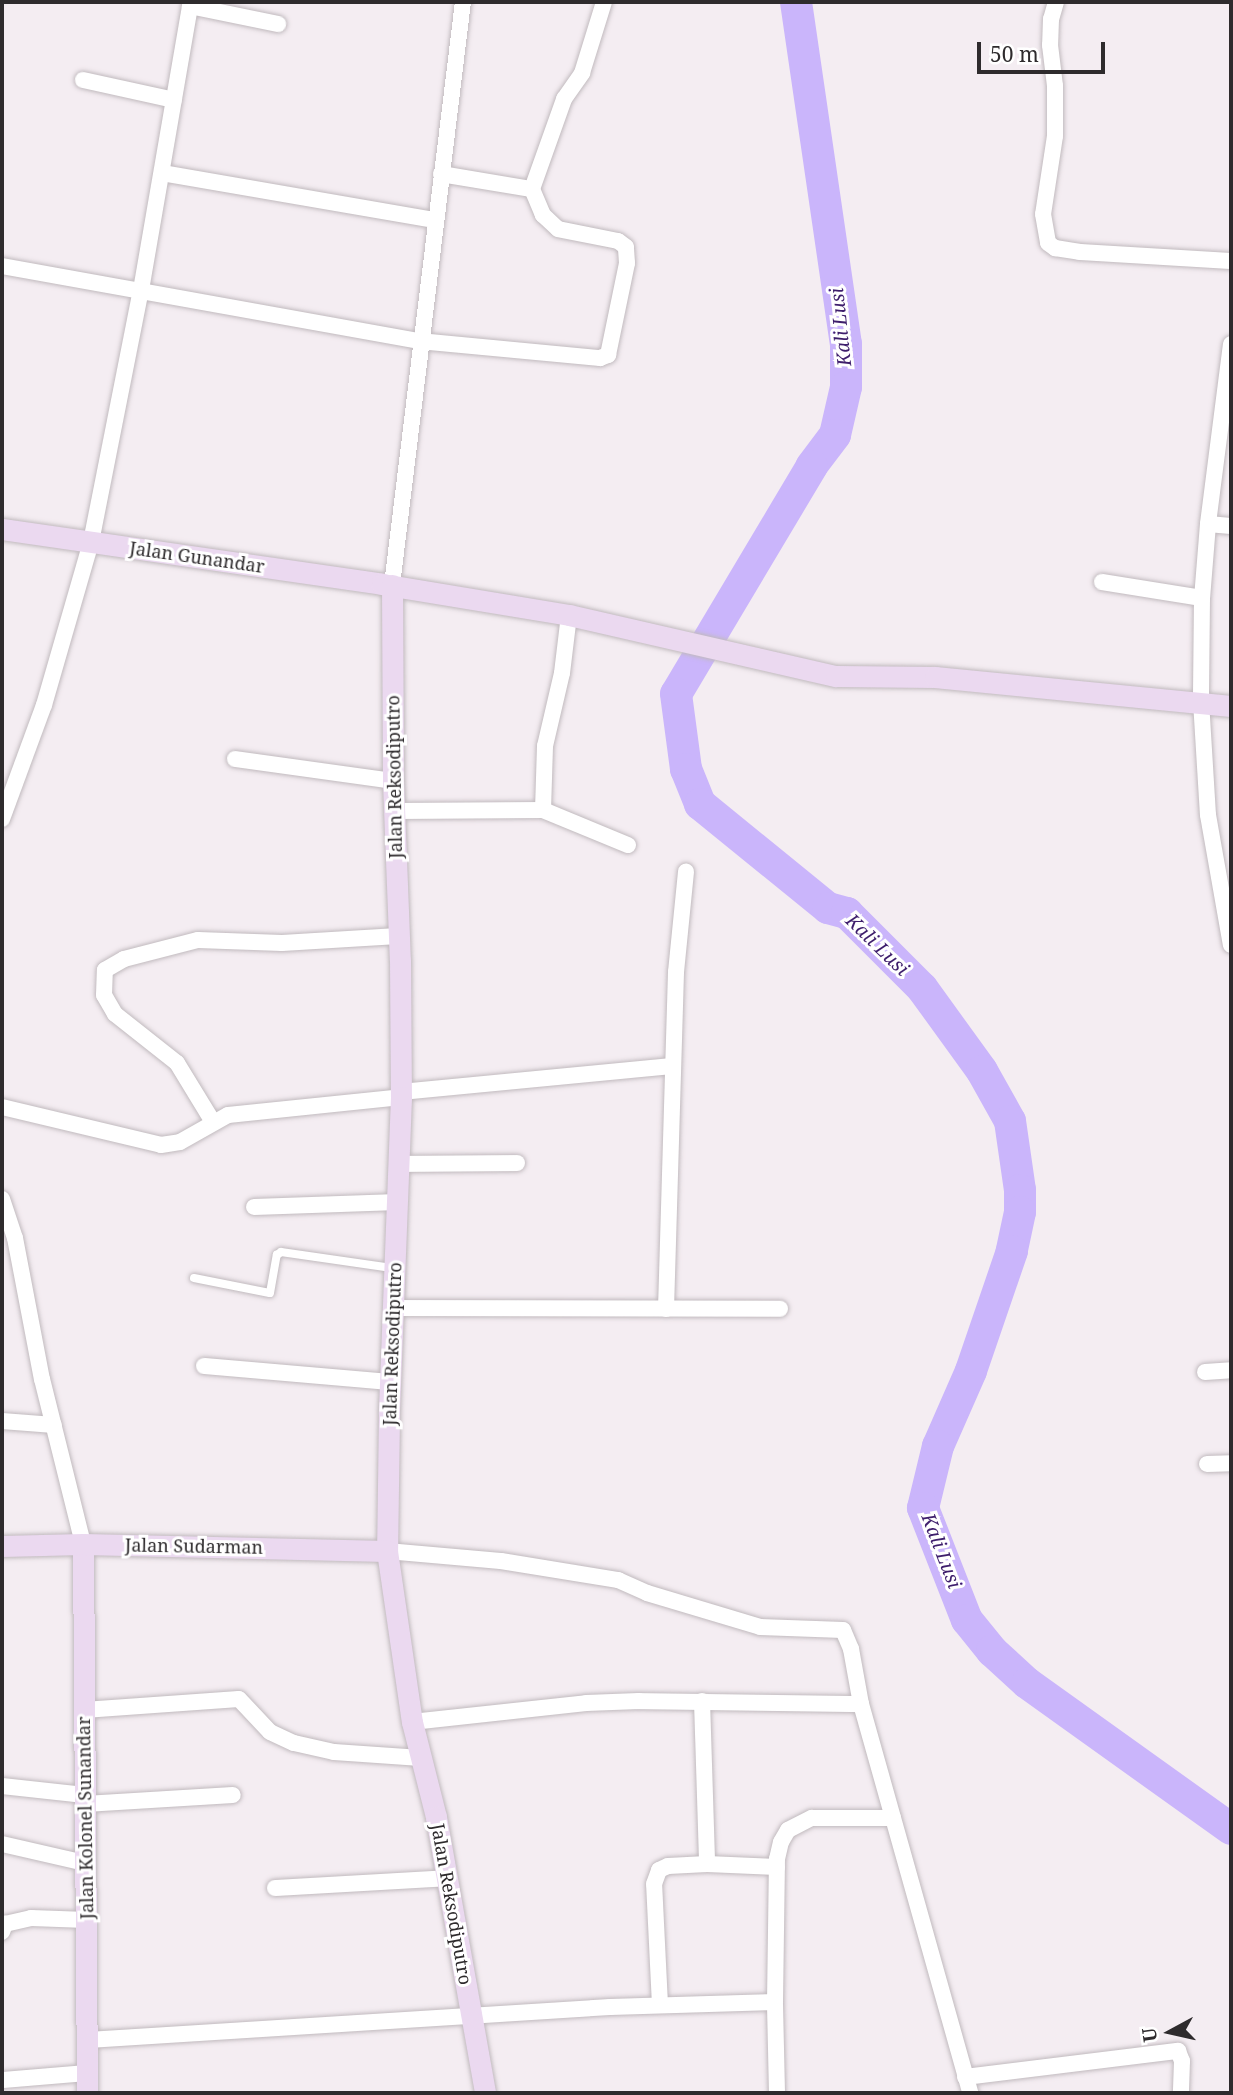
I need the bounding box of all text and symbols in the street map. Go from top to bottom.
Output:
scale bar [981,28,1109,72]
text: 50 m [990,40,1039,68]
water label: Kali Lusi [826,287,856,367]
street label: Jalan Gunandar [128,537,266,577]
street label: Jalan Reksodiputro [382,695,406,859]
water label: Kali Lusi [841,909,913,981]
street label: Jalan Reksodiputro [378,1262,406,1426]
water label: Kali Lusi [916,1510,966,1592]
street label: Jalan Sudarman [125,1534,263,1558]
street label: Jalan Kolonel Sunandar [72,1716,98,1920]
street label: Jalan Reksodiputro [427,1822,477,1986]
north arrow [1135,1997,1205,2067]
text: U [1135,2026,1163,2044]

